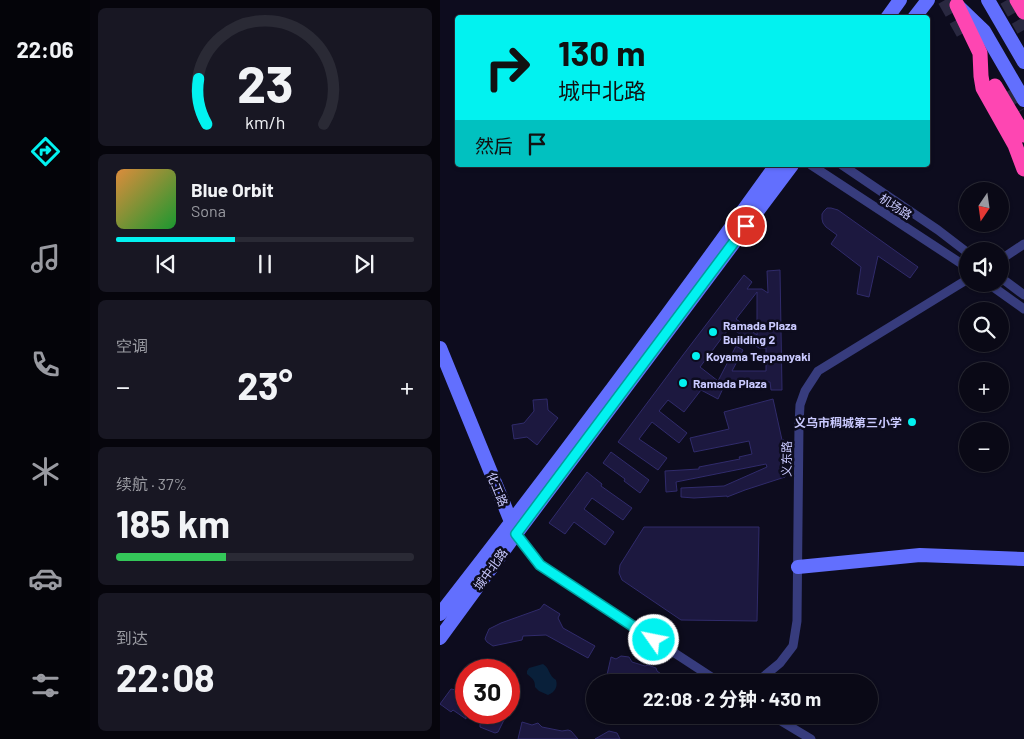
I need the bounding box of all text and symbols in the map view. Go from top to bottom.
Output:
text: 130 m [558,31,645,73]
icon: right [475,35,540,100]
text: 22:06 [16,36,74,62]
text: 23 [237,51,293,113]
text: 城中北路 [558,77,646,103]
text: km/h [245,111,285,133]
icon: arrive [523,130,551,158]
icon: directions [28,134,63,169]
text: 然后 [475,134,513,157]
text: Blue Orbit [191,178,274,201]
north arrow [959,182,1009,232]
map controls [959,182,1009,472]
street label: 机场路 [877,190,915,222]
text: Sona [191,201,226,220]
pin [725,205,767,247]
icon: arrive [732,212,760,240]
icon: music [28,241,63,276]
button: sound [959,242,1009,292]
icon: previous [152,250,180,278]
icon: pause [251,250,279,278]
icon: next [350,250,378,278]
button: search [959,302,1009,352]
place label: Ramada Plaza Building 2 [723,318,797,346]
marker: Ramada Plaza Building 2 [707,326,719,338]
text: 空调 [116,336,148,355]
icon: phone [28,347,63,382]
place label: Koyama Teppanyaki [706,349,811,363]
marker: Koyama Teppanyaki [690,350,702,362]
text: 23° [237,362,293,408]
button: + [959,362,1009,412]
text: − [116,369,130,403]
text: + [400,369,414,403]
place label: Ramada Plaza [693,376,767,390]
marker: Ramada Plaza [677,377,689,389]
place label: 义乌市稠城第三小学 [794,415,902,429]
marker: 义乌市稠城第三小学 [906,416,918,428]
button: − [959,422,1009,472]
street label: 义东路 [779,441,793,477]
icon: climate [28,454,63,489]
street label: 化工路 [485,470,511,508]
text: 续航 · 37% [116,474,187,493]
text: 185 km [116,500,230,546]
street label: 城中北路 [470,545,510,593]
icon: car [28,561,63,596]
position arrow [627,613,679,665]
text: 到达 [116,628,148,647]
text: 22:08 [116,654,215,700]
speed limit sign: 30 [455,659,520,724]
icon: filters [28,668,63,703]
text: 22:08 · 2 分钟 · 430 m [643,687,821,710]

